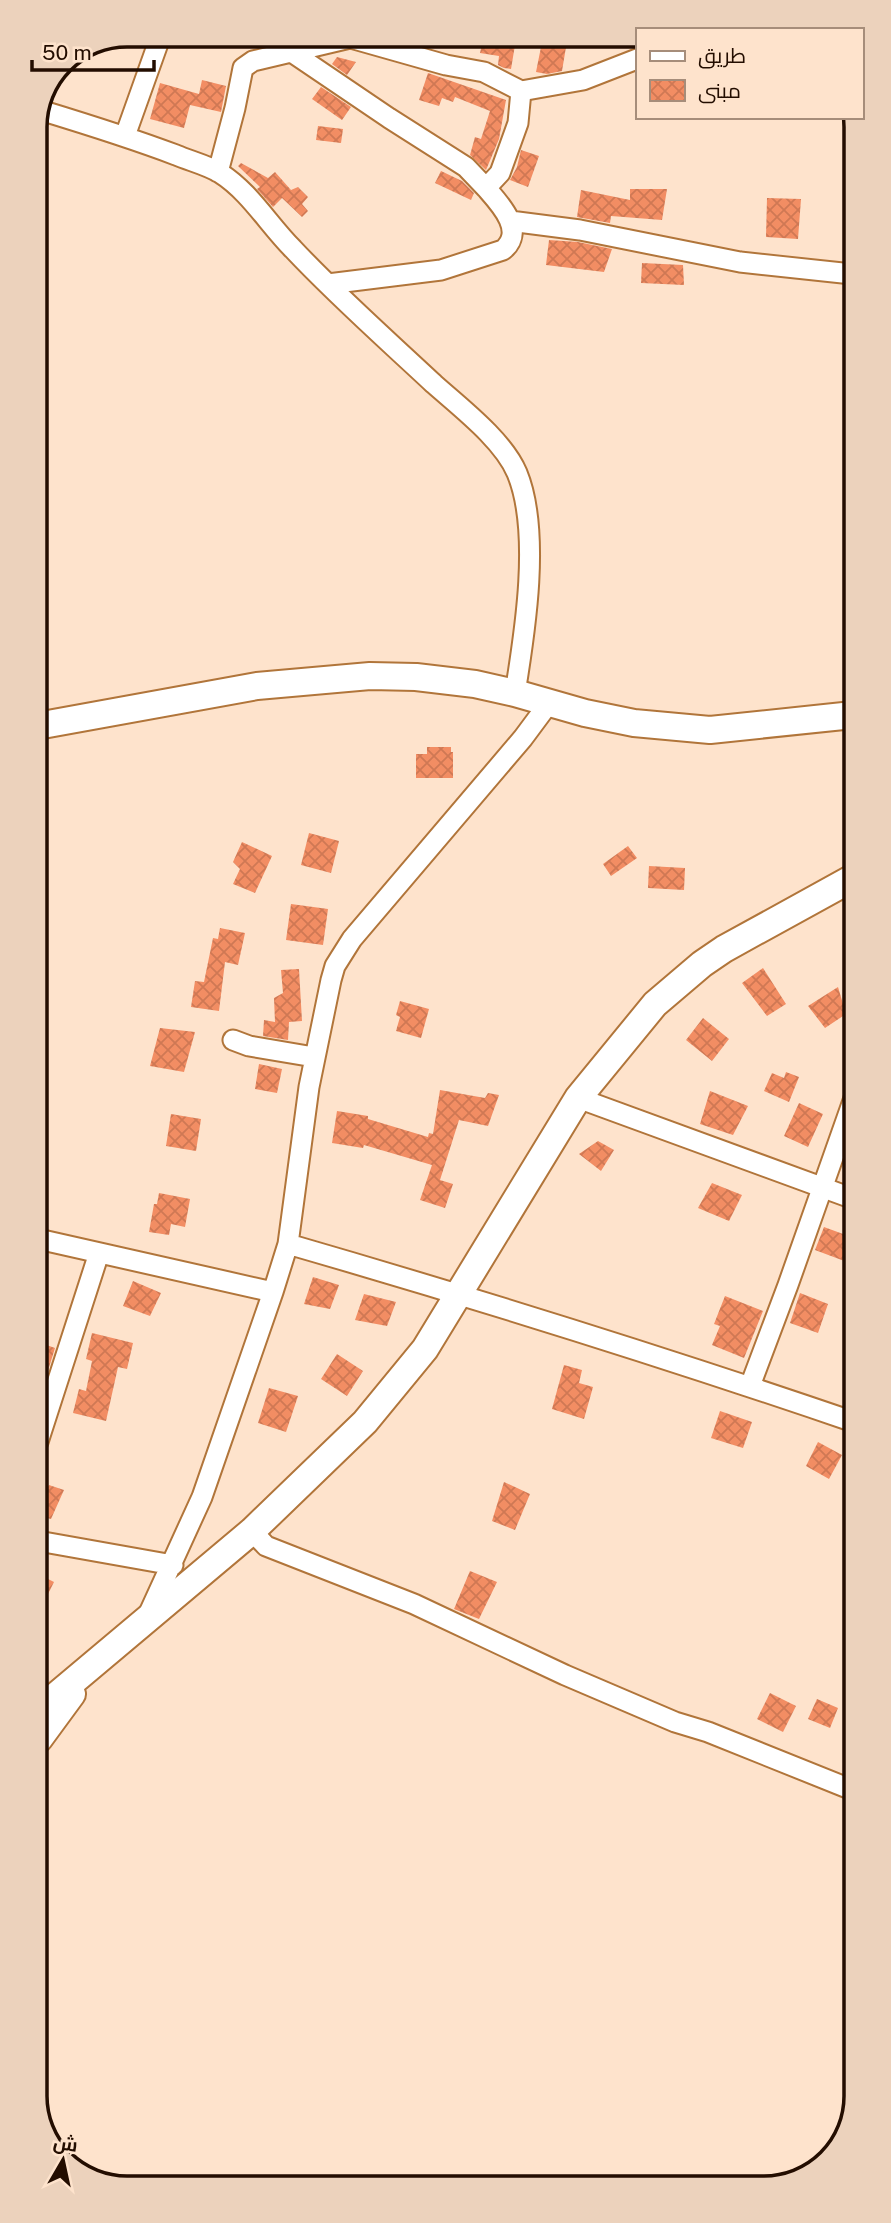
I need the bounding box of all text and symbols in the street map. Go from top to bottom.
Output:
scale bar [32,28,154,72]
legend [636,28,863,119]
text: 50 m [42,40,92,65]
text: طريق [698,43,746,69]
text: مبنى [698,78,741,104]
north arrow [28,2125,98,2195]
text: ش [52,2130,79,2157]

